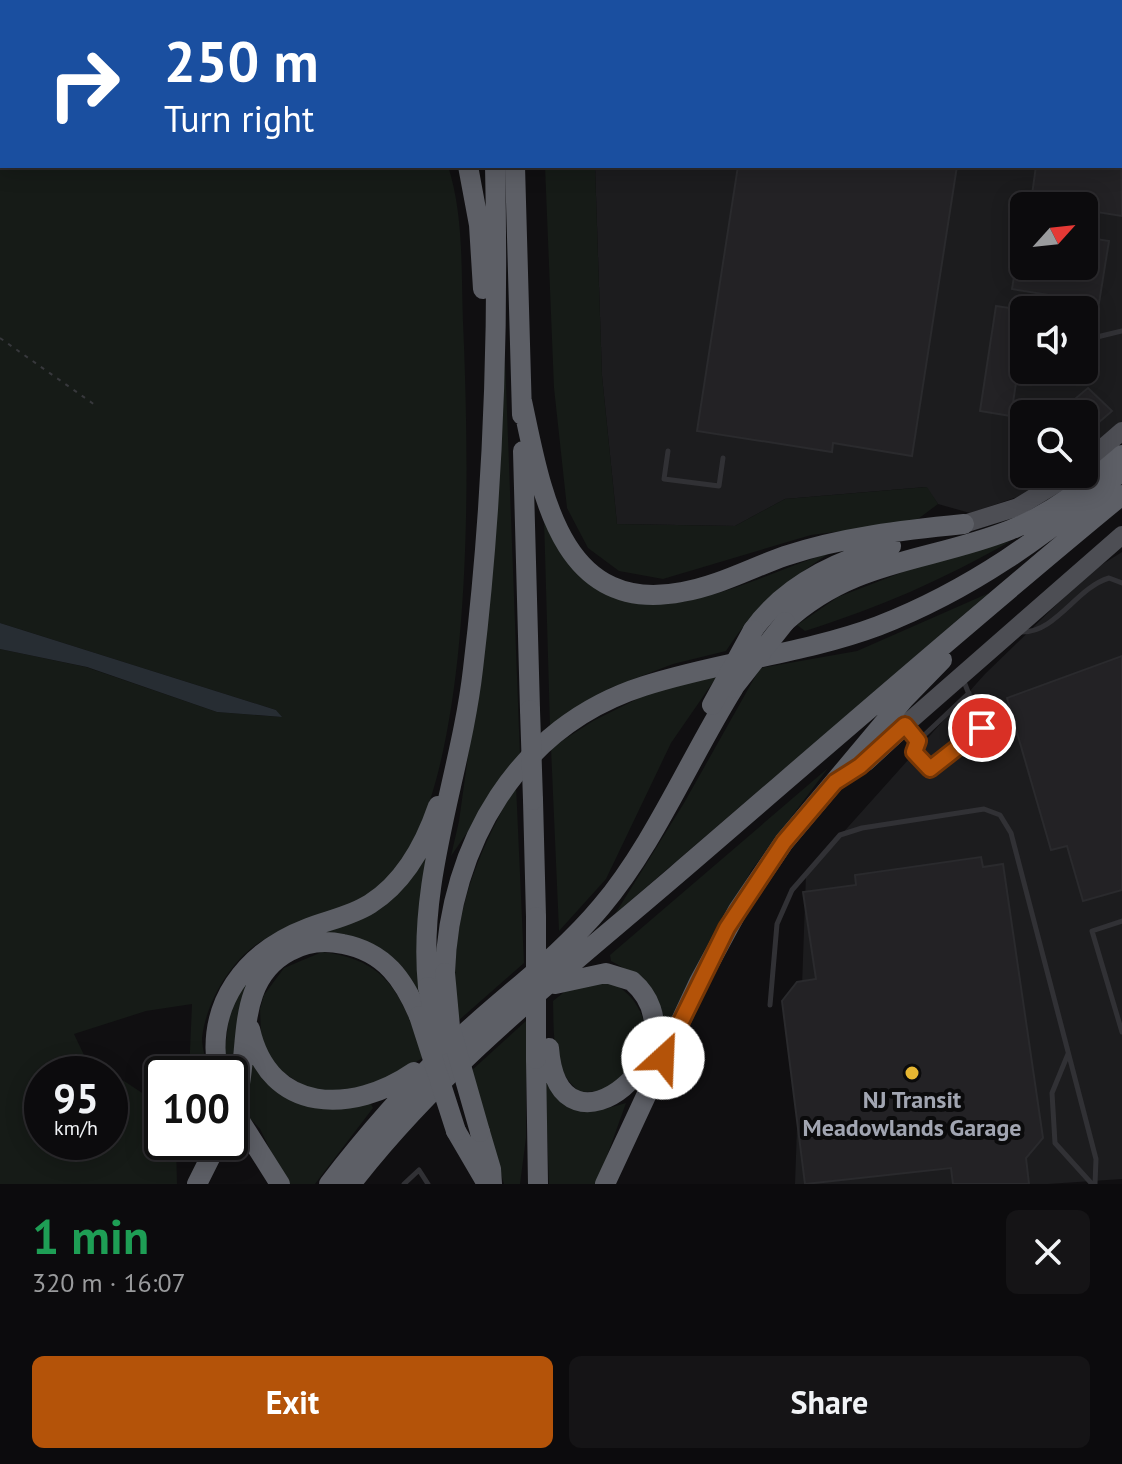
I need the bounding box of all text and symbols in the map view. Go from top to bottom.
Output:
text: 250 m [164,25,319,97]
icon: right [32,32,136,136]
text: Turn right [164,95,314,142]
north arrow [1010,192,1098,280]
map controls [1010,192,1098,488]
button: sound [1010,296,1098,384]
button: search [1010,400,1098,488]
pin [948,694,1016,762]
icon: arrive [960,706,1004,750]
position arrow [621,1016,705,1100]
speed limit sign: 100 [144,1056,248,1160]
marker: NJ Transit Meadowlands Garage [903,1064,921,1082]
text: 95 [53,1072,99,1124]
place label: NJ Transit Meadowlands Garage [803,1084,1021,1143]
text: km/h [54,1115,98,1141]
text: 1 min [32,1205,149,1267]
button: close [1006,1210,1090,1294]
text: 320 m · 16:07 [32,1266,186,1299]
button: Exit [32,1356,553,1448]
button: Share [569,1356,1090,1448]

